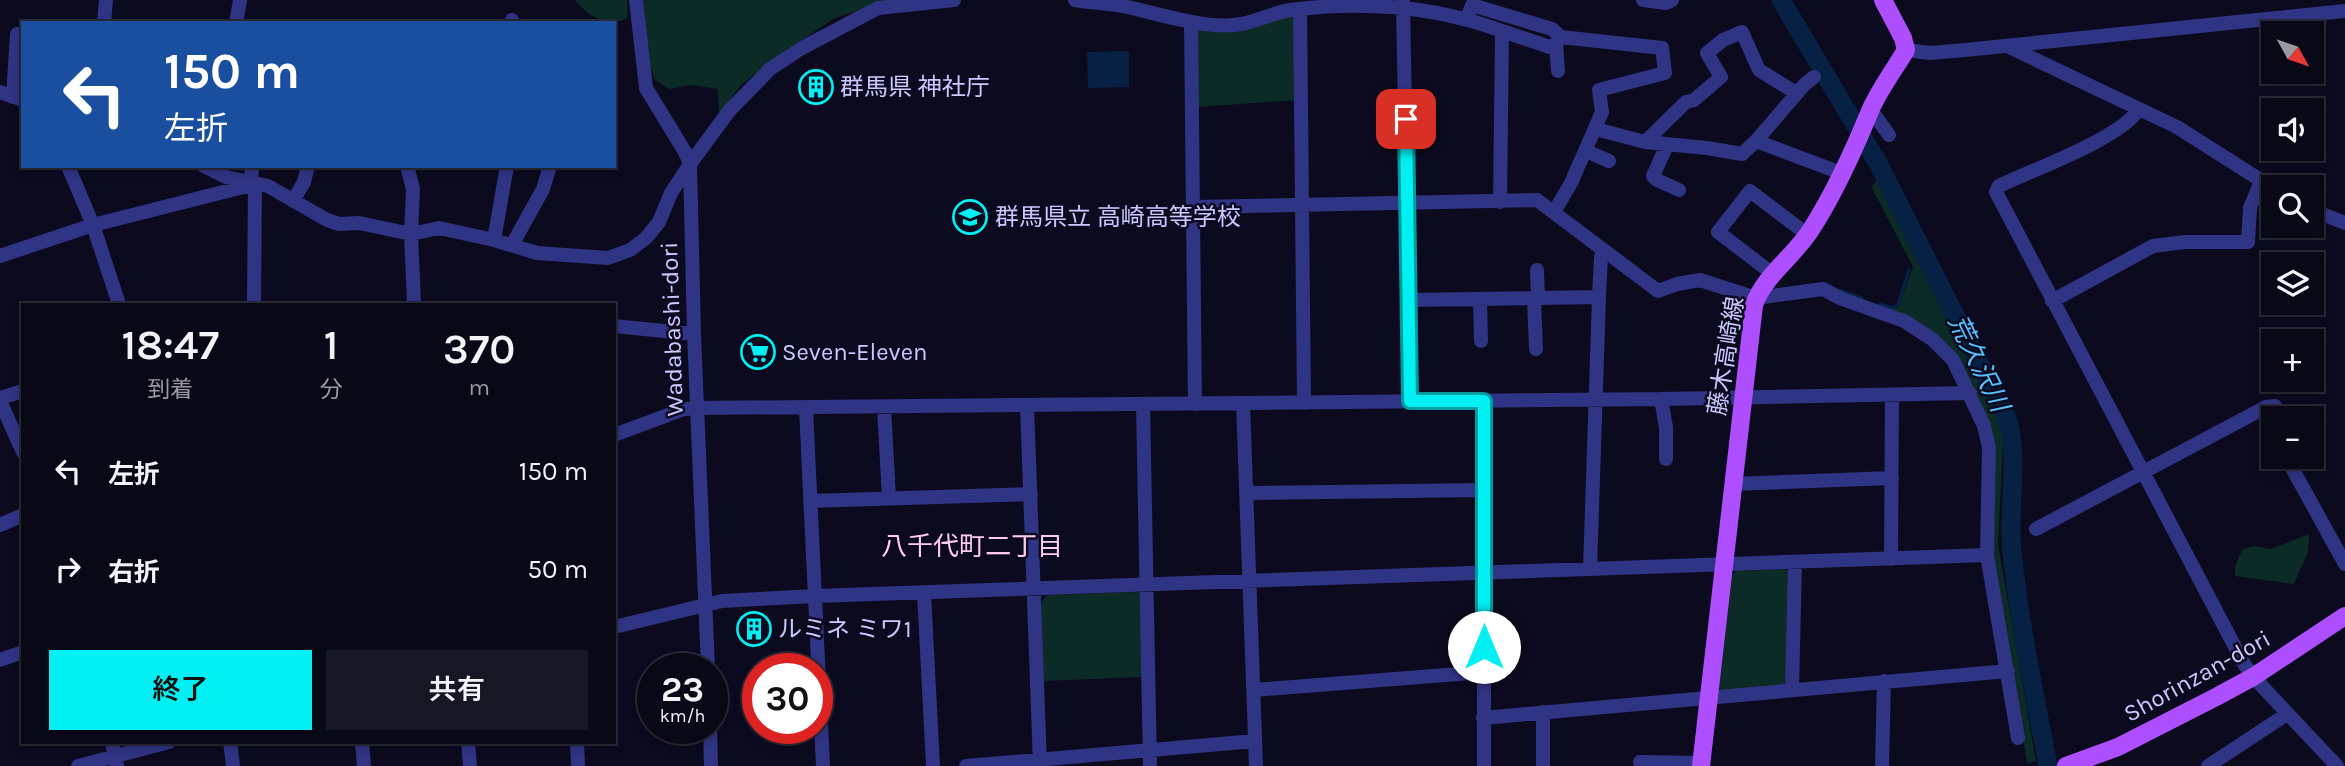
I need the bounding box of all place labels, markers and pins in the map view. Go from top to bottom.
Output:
building icon: 群馬県 神社庁 [797,68,835,106]
place label: 群馬県 神社庁 [840,73,990,101]
pin [1376,89,1436,149]
school or university icon: 群馬県立 高崎高等学校 [951,198,989,236]
place label: 群馬県立 高崎高等学校 [995,203,1241,231]
supermarket icon: Seven-Eleven [739,333,777,371]
place label: Seven-Eleven [782,338,927,366]
building icon: ルミネ ミワ1 [735,610,773,648]
place label: ルミネ ミワ1 [778,615,912,643]

